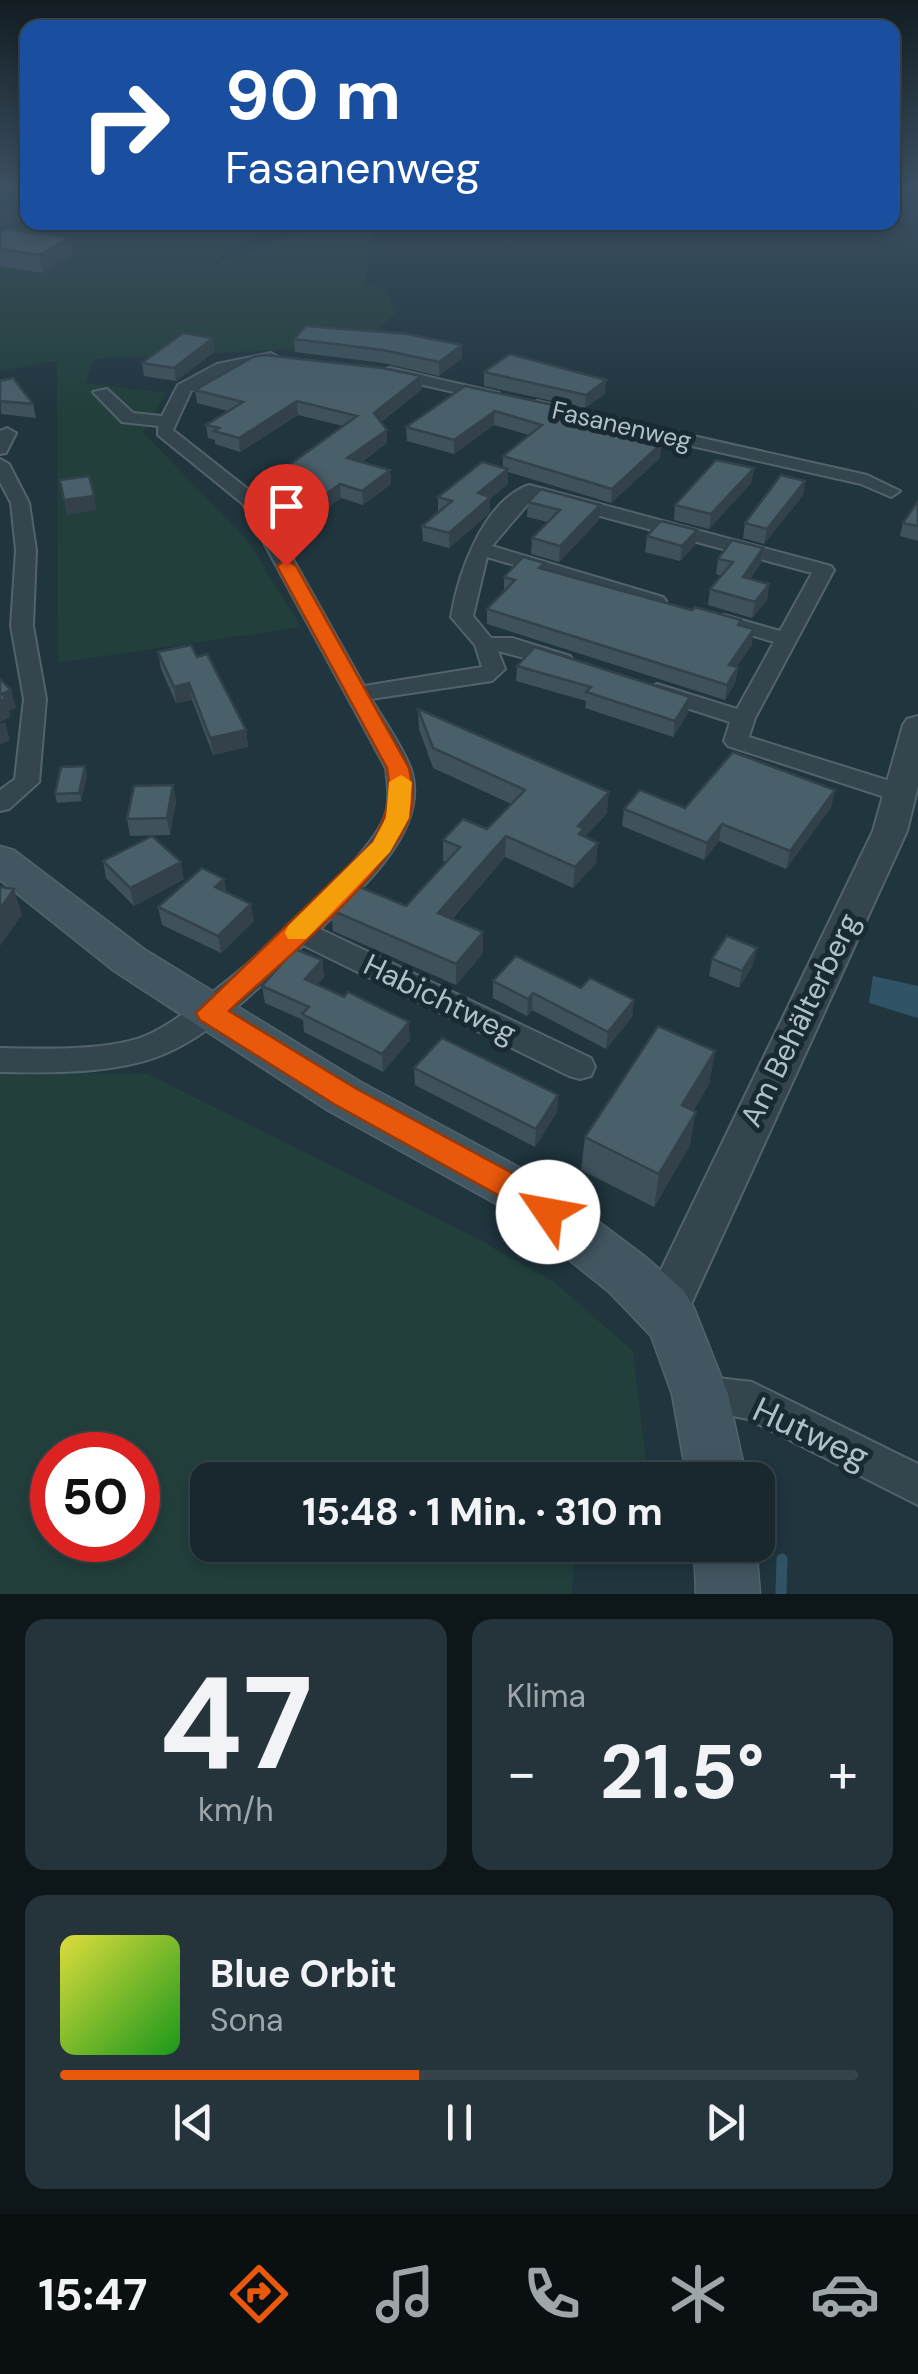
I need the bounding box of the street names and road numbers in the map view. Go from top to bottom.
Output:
street label: Fasanenweg [549,393,695,458]
street label: Am Behälterberg [731,907,868,1133]
street label: Habichtweg [358,945,523,1052]
street label: Hutweg [746,1386,876,1480]

